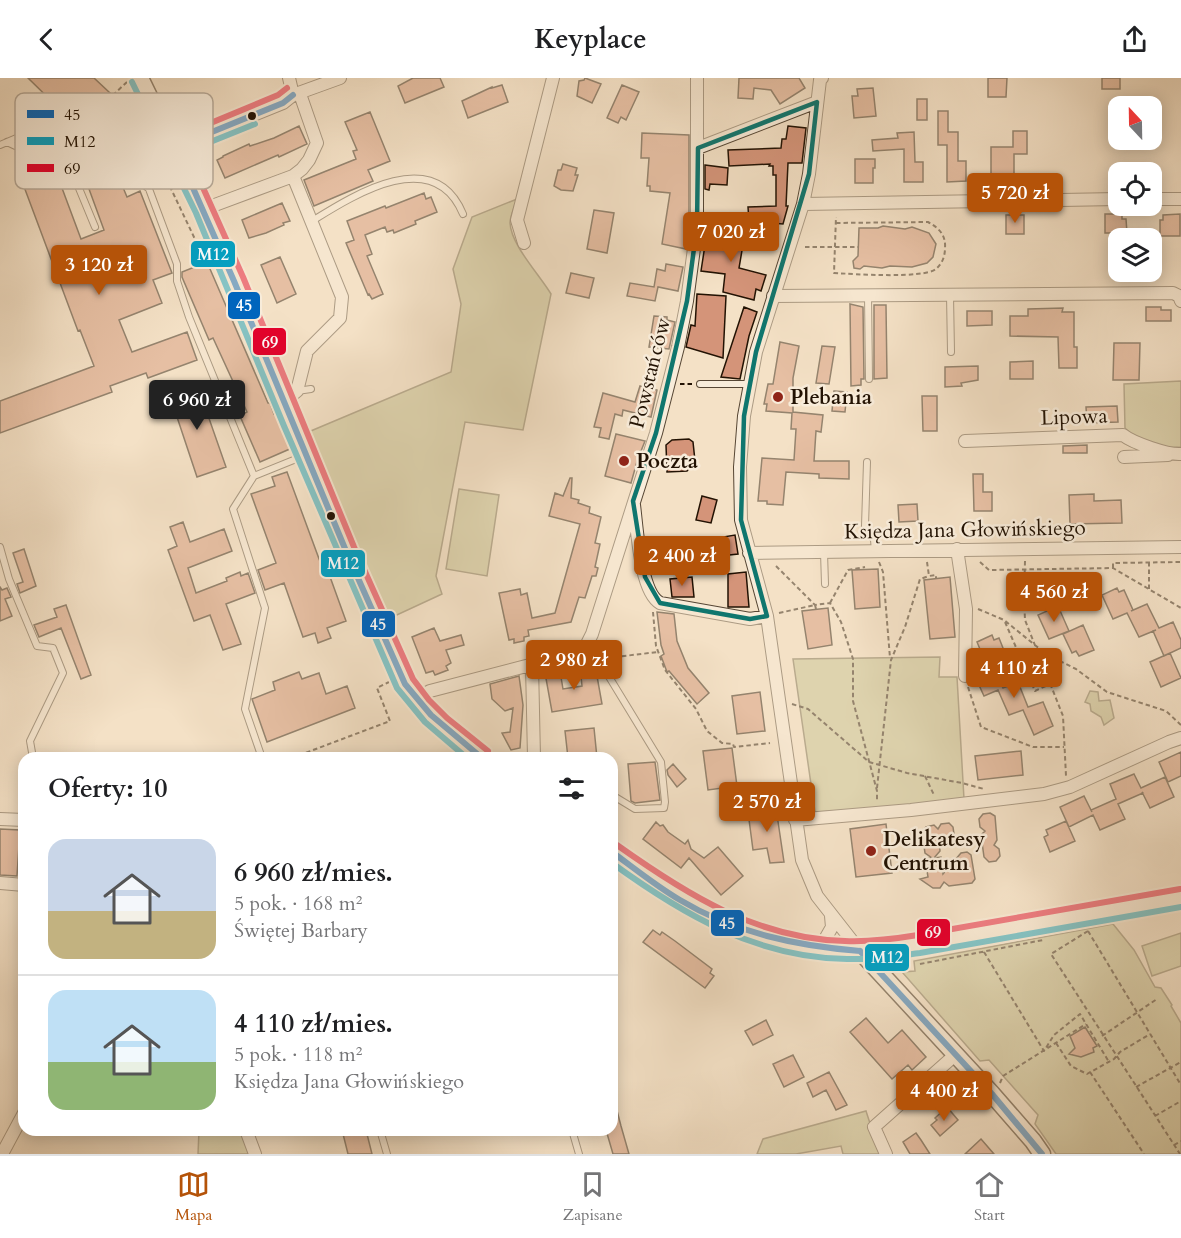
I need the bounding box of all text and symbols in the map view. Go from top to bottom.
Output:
text: Keyplace [534,21,647,58]
icon: back [30,23,63,56]
icon: share [1118,23,1151,56]
legend [15,93,213,189]
north arrow [1108,96,1162,150]
map controls [1108,96,1162,282]
text: 45 [64,104,80,126]
unlabelled marker [246,110,258,122]
text: M12 [64,131,95,153]
text: 69 [64,158,80,180]
button: locate [1108,162,1162,216]
pin: 5 720 zł [953,173,1077,224]
text: 5 720 zł [981,179,1049,206]
pin: 7 020 zł [669,212,793,263]
text: 7 020 zł [697,218,765,245]
button: layers [1108,228,1162,282]
line badge: M12 [190,240,236,268]
text: M12 [197,244,229,266]
pin: 3 120 zł [37,245,161,296]
text: 3 120 zł [65,251,133,278]
line badge: 45 [227,291,261,320]
text: 45 [236,295,252,317]
street label: Powstańców [622,314,678,431]
line badge: 69 [252,327,287,356]
text: 69 [262,332,278,354]
pin: 6 960 zł [135,380,259,431]
place label: Plebania [790,383,873,412]
text: 6 960 zł [163,386,231,413]
marker: Plebania [771,390,785,404]
street label: Lipowa [1040,401,1108,433]
place label: Poczta [636,447,699,476]
marker: Poczta [617,454,631,468]
unlabelled marker [325,510,337,522]
street label: Księdza Jana Głowińskiego [844,513,1086,547]
pin: 2 400 zł [620,536,744,587]
text: 2 400 zł [648,542,716,569]
line badge: M12 [320,549,366,578]
text: M12 [327,553,359,575]
pin: 4 560 zł [992,572,1116,623]
text: 4 560 zł [1020,578,1088,605]
line badge: 45 [361,610,396,638]
text: 45 [370,614,386,636]
pin: 2 980 zł [512,640,636,691]
text: 2 980 zł [540,646,608,673]
pin: 4 110 zł [952,648,1076,699]
text: 4 110 zł [980,654,1048,681]
text: Oferty: 10 [48,771,167,806]
icon: filters [555,772,588,805]
pin: 2 570 zł [705,782,829,833]
text: 2 570 zł [733,788,801,815]
place label: Delikatesy Centrum [883,825,985,878]
marker: Delikatesy Centrum [864,844,878,858]
text: 6 960 zł/mies. [234,855,393,890]
icon: home [96,863,168,935]
text: 5 pok. · 168 m² [234,890,362,917]
line badge: 45 [710,909,745,937]
text: 45 [719,913,735,935]
text: Świętej Barbary [234,917,368,944]
line badge: 69 [916,918,951,947]
text: 69 [925,922,941,944]
line badge: M12 [864,943,910,972]
text: M12 [871,947,903,969]
text: 4 110 zł/mies. [234,1006,393,1041]
icon: home [96,1014,168,1086]
text: 5 pok. · 118 m² [234,1041,362,1068]
text: Księdza Jana Głowińskiego [234,1068,464,1095]
pin: 4 400 zł [882,1071,1006,1122]
text: 4 400 zł [910,1077,978,1104]
tab: Mapa [175,1168,213,1226]
tab: Zapisane [563,1168,623,1226]
tab: Start [973,1168,1006,1226]

